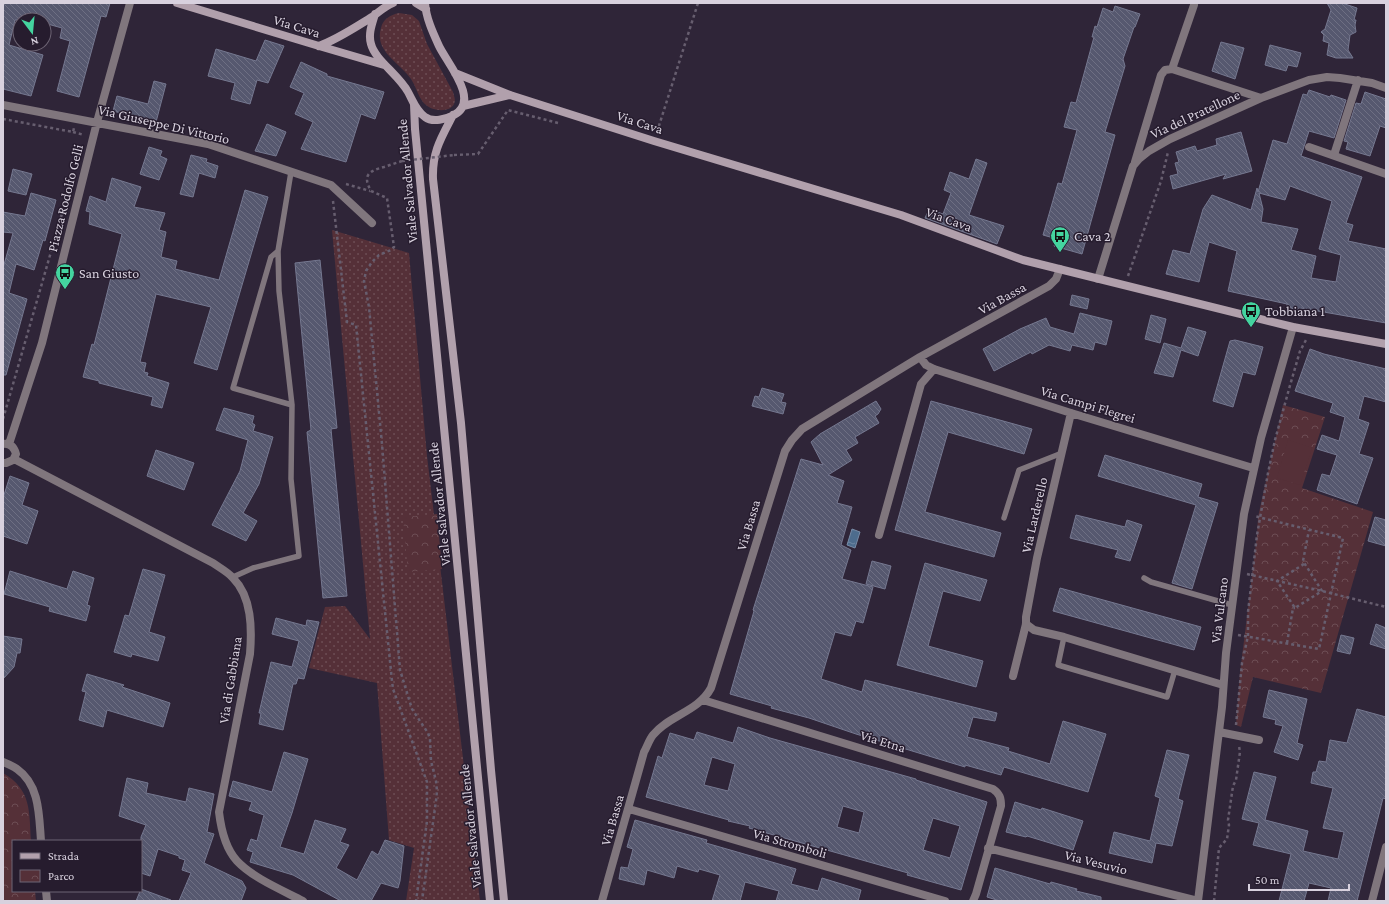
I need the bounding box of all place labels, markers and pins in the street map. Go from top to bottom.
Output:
bus stop icon: Cava 2 [1049,225,1071,253]
place label: Cava 2 [1074,228,1111,244]
bus stop icon: San Giusto [54,262,76,290]
place label: San Giusto [79,265,139,281]
bus stop icon: Tobbiana 1 [1240,300,1262,328]
place label: Tobbiana 1 [1265,303,1325,319]

